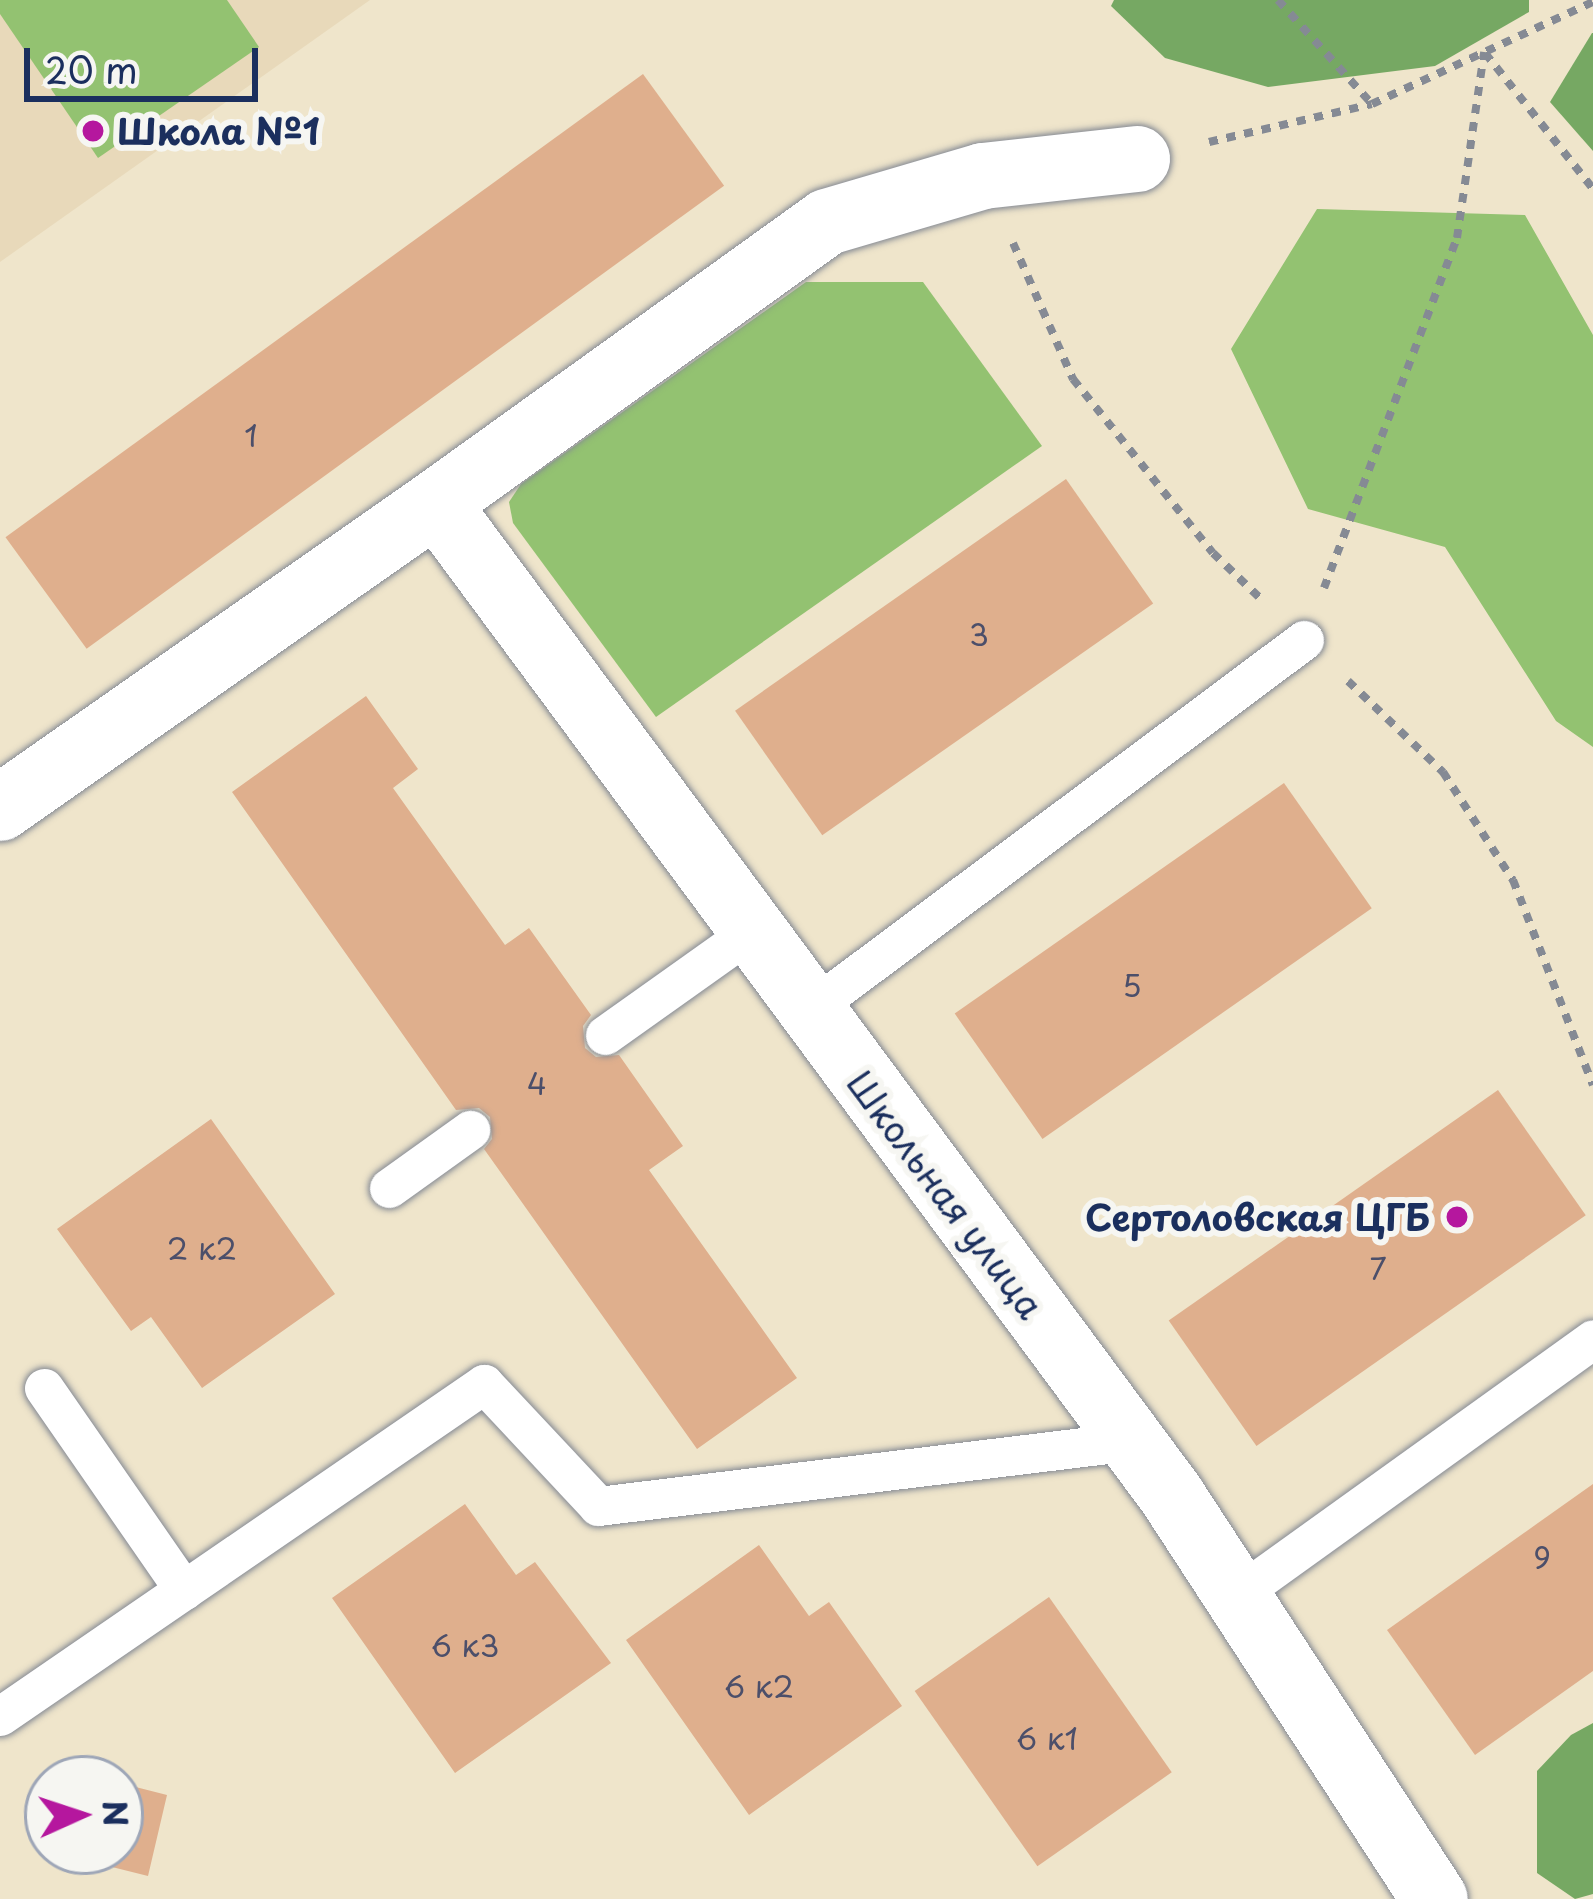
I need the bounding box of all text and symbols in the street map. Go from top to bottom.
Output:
scale bar [30,24,264,98]
text: 20 m [45,42,138,96]
place label: Школа №1 [117,109,321,153]
marker: Школа №1 [80,118,106,144]
house number: 1 [244,417,258,453]
house number: 3 [969,616,989,652]
house number: 5 [1122,967,1142,1003]
street label: Школьная улица [838,1061,1054,1327]
house number: 4 [527,1065,547,1101]
place label: Сертоловская ЦГБ [1085,1195,1430,1239]
marker: Сертоловская ЦГБ [1441,1201,1473,1233]
house number: 2 к2 [167,1230,237,1266]
house number: 7 [1369,1250,1387,1286]
house number: 9 [1533,1539,1551,1575]
house number: 6 к3 [431,1627,499,1663]
house number: 6 к2 [724,1668,794,1704]
house number: 6 к1 [1016,1720,1078,1756]
north arrow [24,1755,144,1875]
text: N [91,1799,143,1828]

